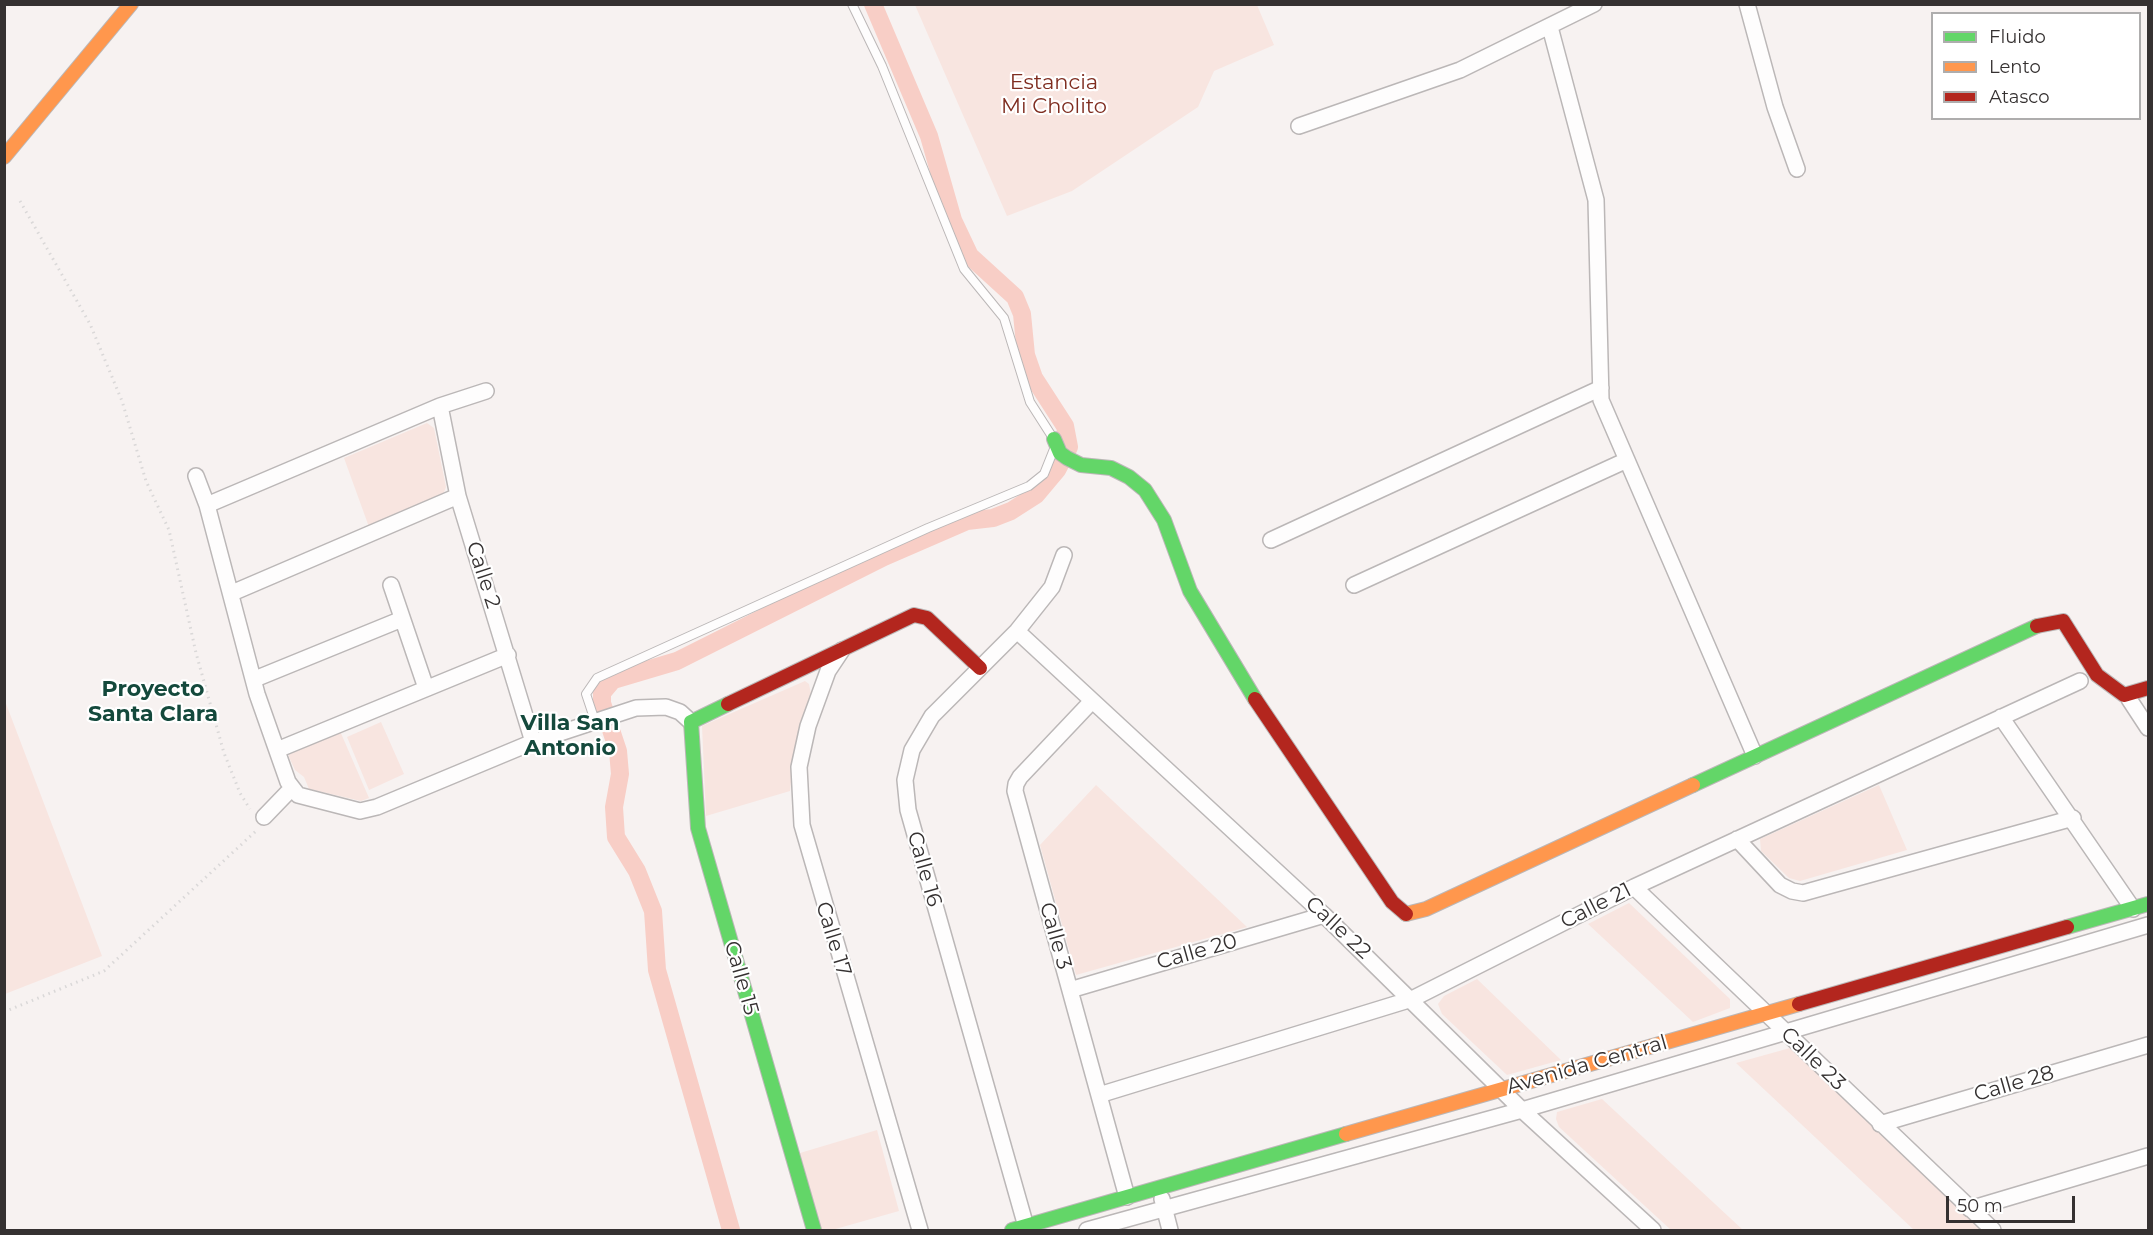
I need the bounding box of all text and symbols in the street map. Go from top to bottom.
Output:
legend [1931,12,2141,120]
text: Fluido [1989,26,2046,48]
text: Lento [1989,56,2041,78]
park label: Estancia Mi Cholito [1001,70,1107,120]
text: Atasco [1989,86,2049,108]
street label: Calle 2 [460,539,506,611]
district label: Proyecto Santa Clara [88,677,218,728]
district label: Villa San Antonio [521,711,619,762]
street label: Calle 16 [901,829,947,909]
street label: Calle 21 [1556,877,1636,935]
street label: Calle 22 [1300,891,1376,965]
street label: Calle 17 [810,899,856,979]
street label: Calle 3 [1033,900,1077,972]
street label: Calle 20 [1154,929,1240,975]
street label: Calle 15 [718,938,764,1018]
street label: Calle 23 [1775,1022,1851,1096]
street label: Avenida Central [1504,1030,1670,1100]
street label: Calle 28 [1971,1061,2057,1107]
scale bar [1949,1184,2078,1222]
text: 50 m [1957,1195,2003,1217]

